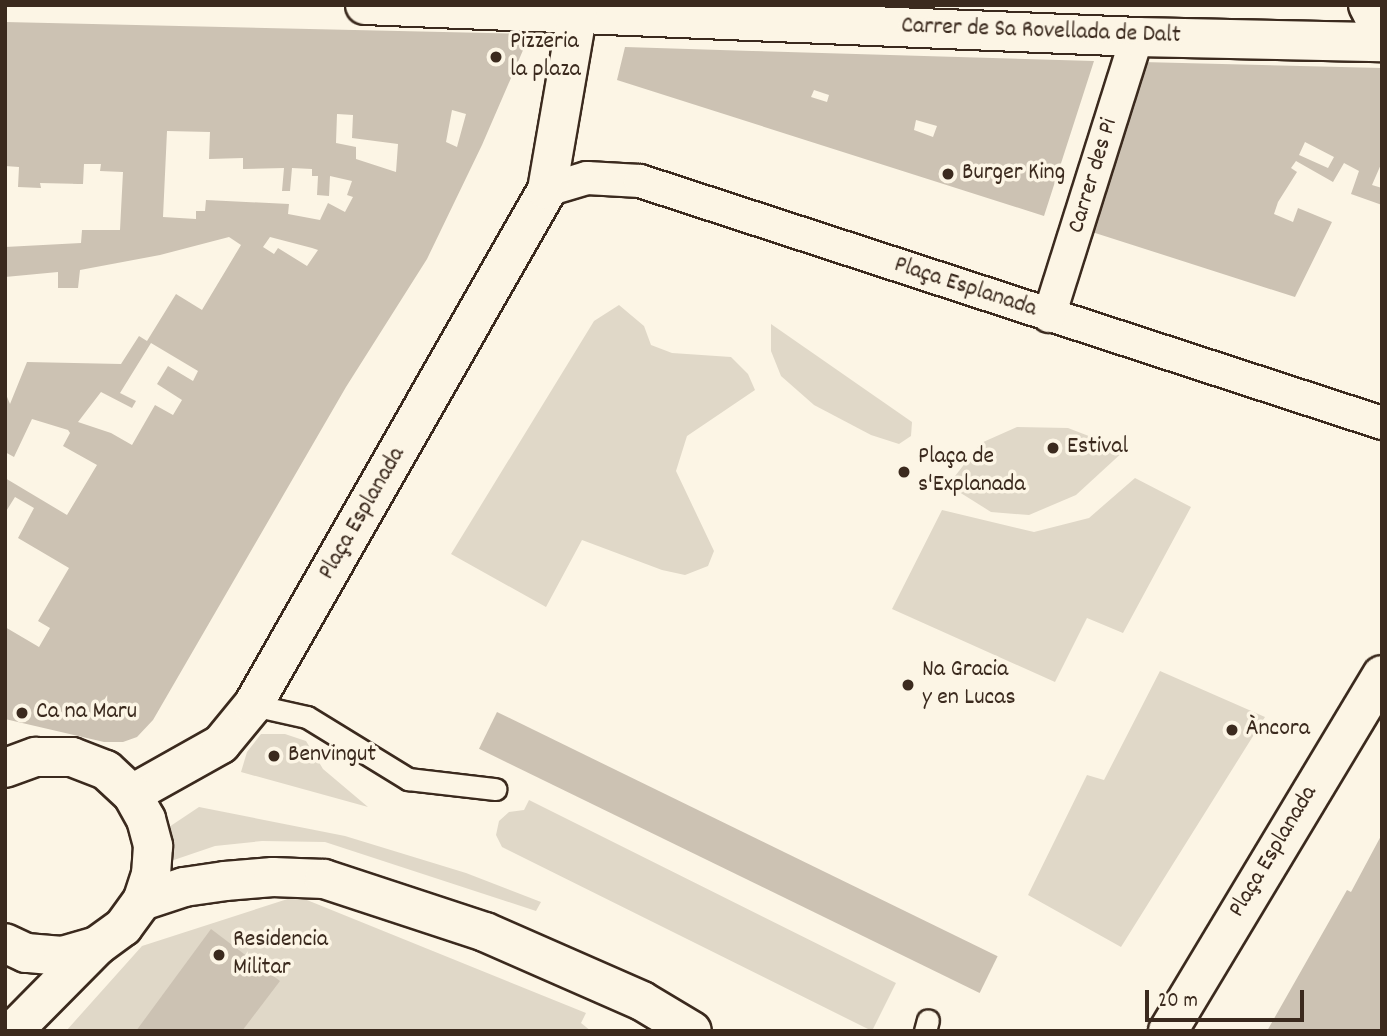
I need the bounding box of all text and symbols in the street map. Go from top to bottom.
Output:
street label: Carrer de Sa Rovellada de Dalt [901,13,1181,51]
place label: Pizzeria la plaza [510,29,581,85]
marker: Pizzeria la plaza [488,49,504,65]
street label: Carrer des Pi [1063,115,1125,237]
place label: Burger King [962,160,1065,188]
marker: Burger King [940,166,956,182]
street label: Plaça Esplanada [890,251,1040,325]
place label: Estival [1067,434,1128,462]
marker: Estival [1045,440,1061,456]
street label: Plaça Esplanada [313,443,413,585]
place label: Plaça de s'Explanada [918,444,1026,500]
marker: Plaça de s'Explanada [896,464,912,480]
place label: Na Gracia y en Lucas [922,657,1016,713]
marker: Na Gracia y en Lucas [900,677,916,693]
place label: Ca na Maru [36,699,137,727]
marker: Ca na Maru [14,705,30,721]
place label: Àncora [1246,716,1310,744]
marker: Àncora [1224,722,1240,738]
place label: Benvingut [288,742,376,770]
marker: Benvingut [266,748,282,764]
street label: Plaça Esplanada [1224,781,1324,923]
place label: Residencia Militar [233,927,328,983]
marker: Residencia Militar [211,947,227,963]
scale bar [1149,976,1308,1020]
text: 20 m [1158,987,1198,1017]

